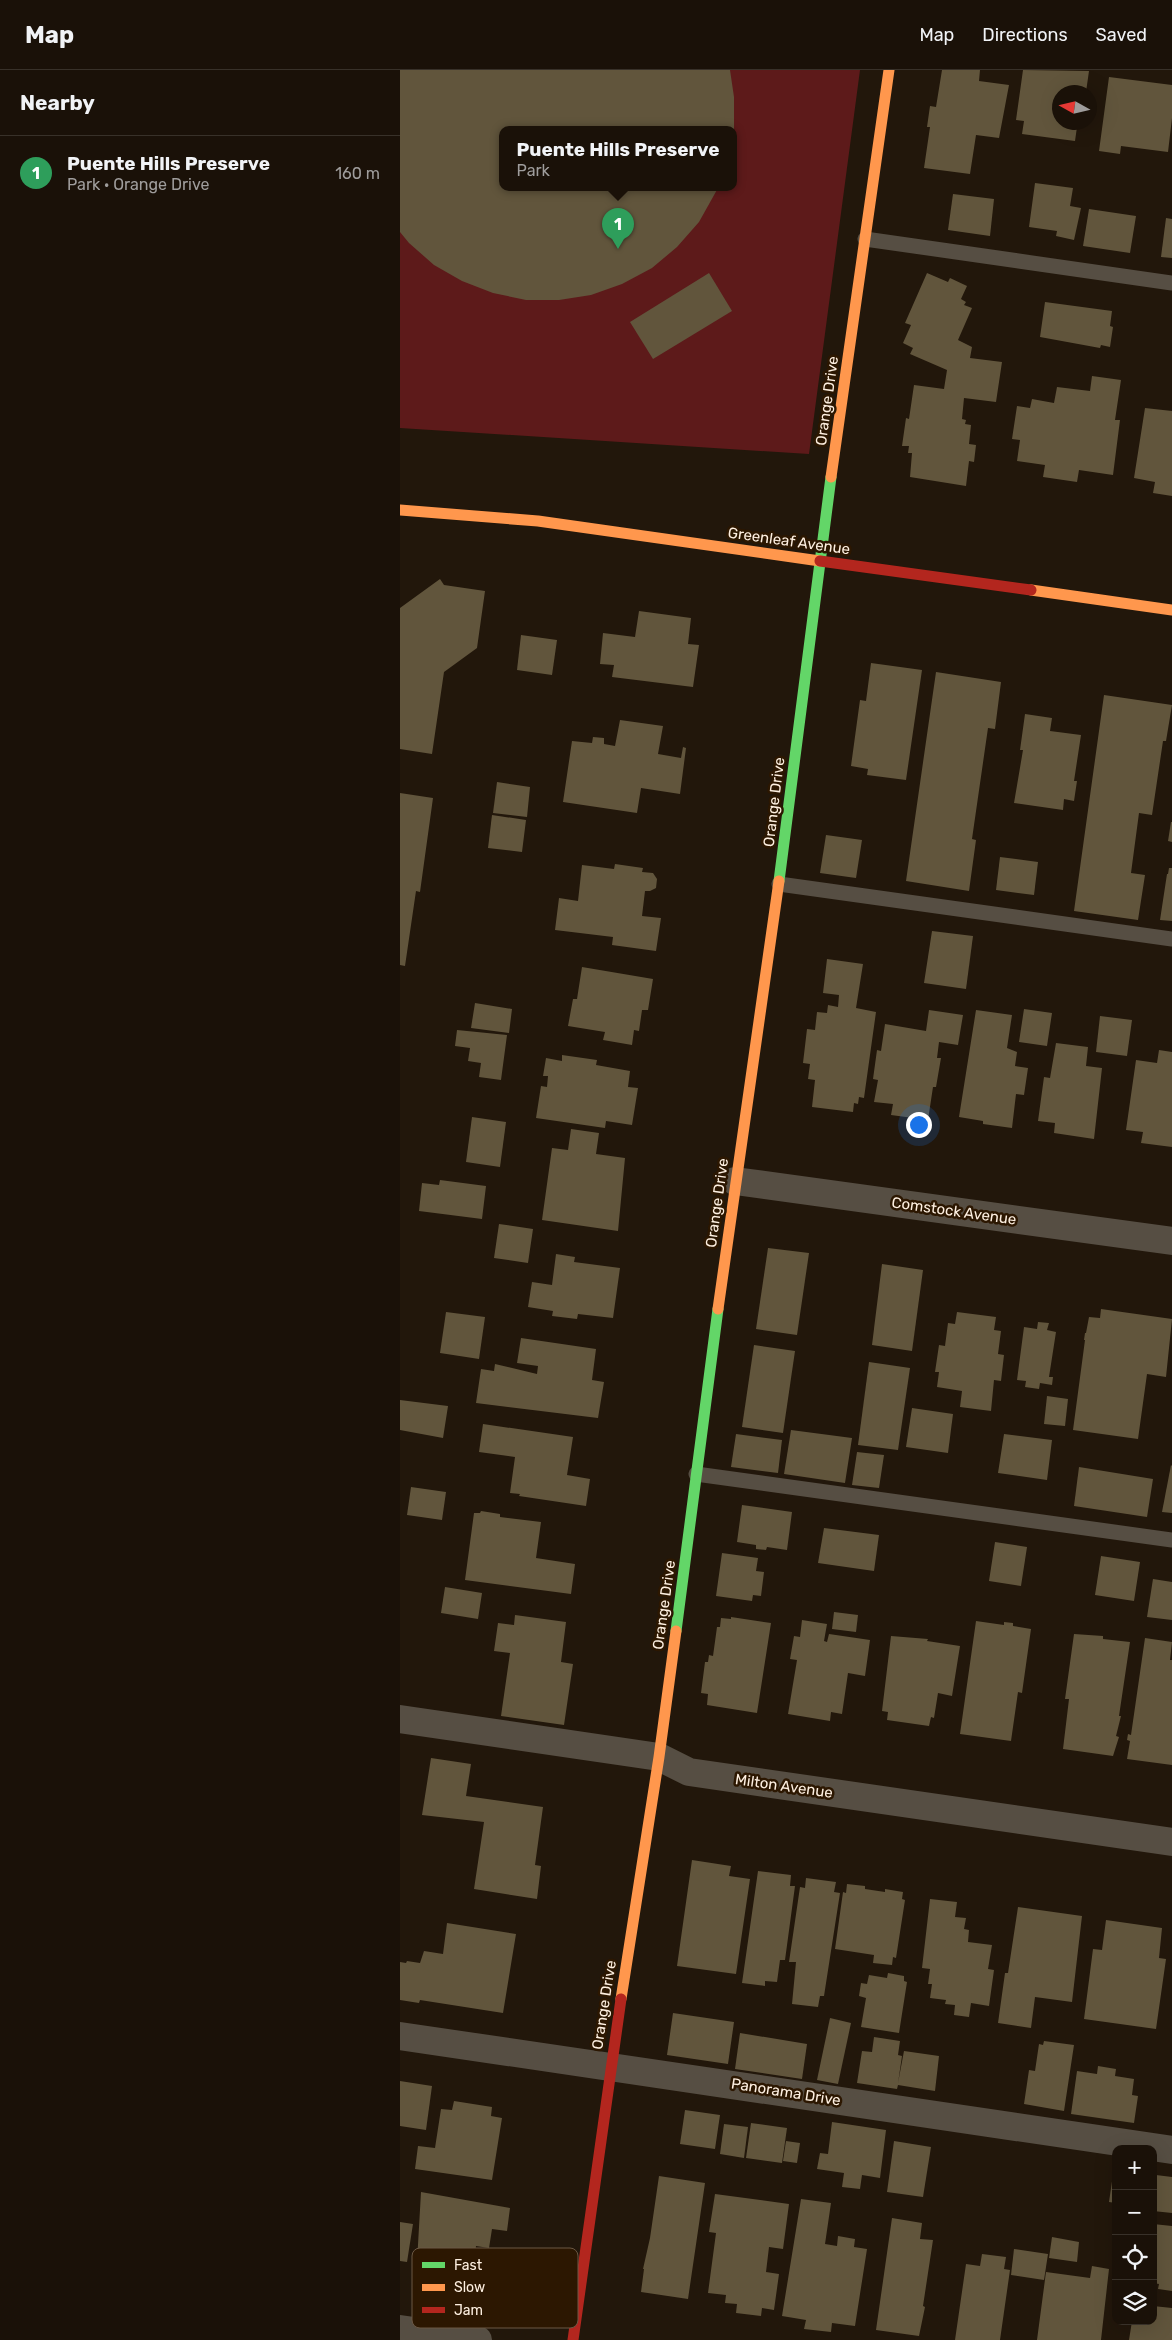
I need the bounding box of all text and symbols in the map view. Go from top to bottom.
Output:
text: Map [25,21,74,49]
text: Map [919,24,954,46]
text: Directions [982,24,1068,46]
text: Saved [1096,24,1147,46]
north arrow [1052,85,1097,130]
text: Nearby [20,90,95,115]
popup [499,126,737,191]
text: Puente Hills Preserve [517,138,719,161]
text: Puente Hills Preserve [67,152,270,175]
text: Park [517,161,550,180]
text: 1 [32,164,40,183]
text: 160 m [335,164,380,183]
text: Park · Orange Drive [67,175,210,194]
pin: 1 [602,208,634,249]
street label: Orange Drive [812,355,842,447]
street label: Greenleaf Avenue [727,524,851,558]
street label: Orange Drive [760,756,788,848]
your location [906,1112,932,1138]
street label: Orange Drive [702,1157,732,1249]
street label: Comstock Avenue [890,1193,1018,1229]
street label: Orange Drive [649,1559,679,1651]
street label: Milton Avenue [734,1770,834,1802]
street label: Orange Drive [588,1959,620,2051]
street label: Panorama Drive [730,2074,842,2110]
map controls [1112,2145,1157,2325]
button: + [1112,2145,1157,2190]
button: − [1112,2190,1157,2235]
button: locate [1112,2235,1157,2280]
legend [412,2248,578,2328]
text: Fast [454,2257,483,2274]
text: Slow [454,2279,485,2296]
button: layers [1112,2280,1157,2325]
text: Jam [454,2302,483,2319]

